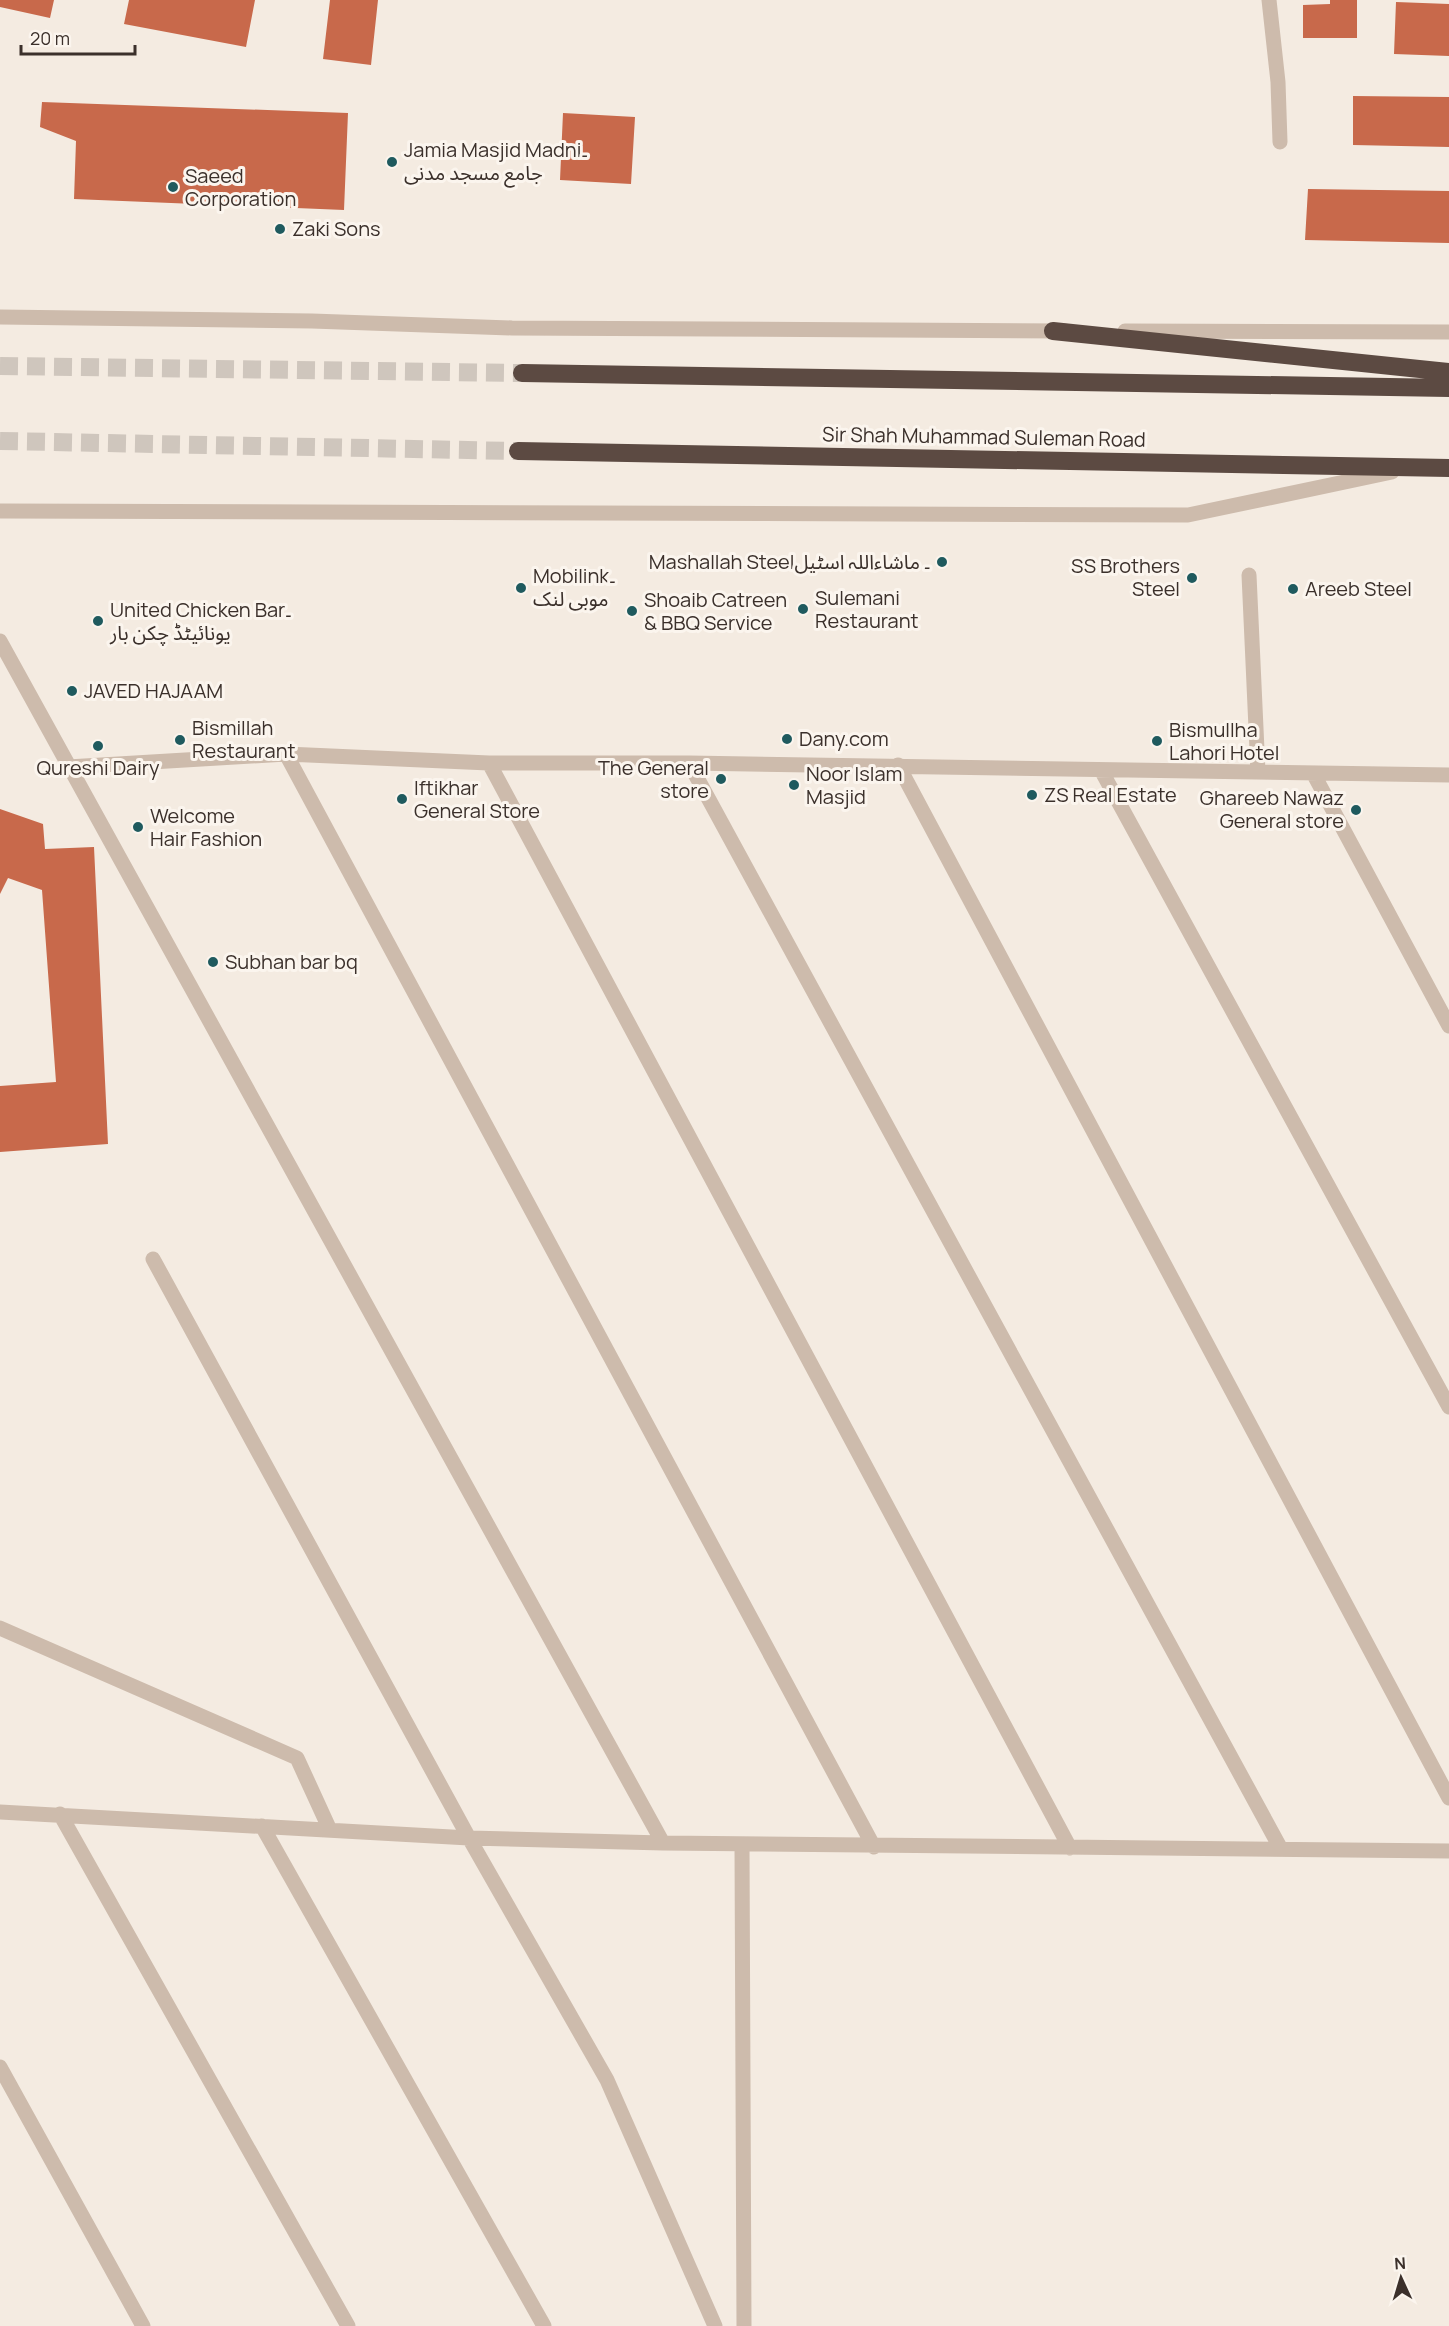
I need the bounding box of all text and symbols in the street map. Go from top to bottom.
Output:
scale bar [21,18,135,56]
text: 20 m [30,26,70,50]
place label: Jamia Masjid Madni۔ جامع مسجد مدنی [404,136,587,188]
marker: Jamia Masjid Madni۔ جامع مسجد مدنی [385,155,399,169]
place label: Saeed Corporation [185,162,296,212]
marker: Saeed Corporation [166,180,180,194]
place label: Zaki Sons [292,215,381,242]
marker: Zaki Sons [273,222,287,236]
street label: Sir Shah Muhammad Suleman Road [822,420,1146,453]
place label: Mashallah Steel۔ ماشاءاللہ اسٹیل [649,548,930,575]
place label: SS Brothers Steel [1071,552,1180,602]
marker: Mashallah Steel۔ ماشاءاللہ اسٹیل [935,555,949,569]
place label: Mobilink۔ موبی لنک [533,562,615,612]
marker: SS Brothers Steel [1185,571,1199,585]
place label: Areeb Steel [1305,575,1412,602]
marker: Mobilink۔ موبی لنک [514,581,528,595]
marker: Areeb Steel [1286,582,1300,596]
place label: Sulemani Restaurant [815,584,919,634]
place label: Shoaib Catreen & BBQ Service [644,586,787,636]
place label: United Chicken Bar۔ یونائیٹڈ چکن بار [109,596,291,646]
marker: Sulemani Restaurant [796,602,810,616]
marker: Shoaib Catreen & BBQ Service [625,604,639,618]
marker: United Chicken Bar۔ یونائیٹڈ چکن بار [91,614,105,628]
place label: JAVED HAJAAM [84,677,223,704]
marker: JAVED HAJAAM [65,684,79,698]
place label: Bismillah Restaurant [192,714,296,764]
place label: Bismullha Lahori Hotel [1169,716,1279,766]
place label: Dany.com [799,725,889,752]
marker: Dany.com [780,732,794,746]
marker: Bismillah Restaurant [173,733,187,747]
marker: Bismullha Lahori Hotel [1150,734,1164,748]
marker: Qureshi Dairy [91,739,105,753]
place label: Qureshi Dairy [37,754,160,781]
place label: The General store [598,754,709,804]
place label: Noor Islam Masjid [806,760,902,810]
marker: The General store [714,772,728,786]
place label: Iftikhar General Store [414,774,540,824]
marker: Noor Islam Masjid [787,778,801,792]
place label: ZS Real Estate [1044,781,1177,808]
place label: Ghareeb Nawaz General store [1200,784,1344,834]
marker: ZS Real Estate [1025,788,1039,802]
marker: Iftikhar General Store [395,792,409,806]
place label: Welcome Hair Fashion [150,802,262,852]
marker: Ghareeb Nawaz General store [1349,803,1363,817]
marker: Welcome Hair Fashion [131,820,145,834]
place label: Subhan bar bq [225,948,358,975]
marker: Subhan bar bq [206,955,220,969]
north arrow [1371,2248,1431,2308]
text: N [1393,2252,1406,2274]

